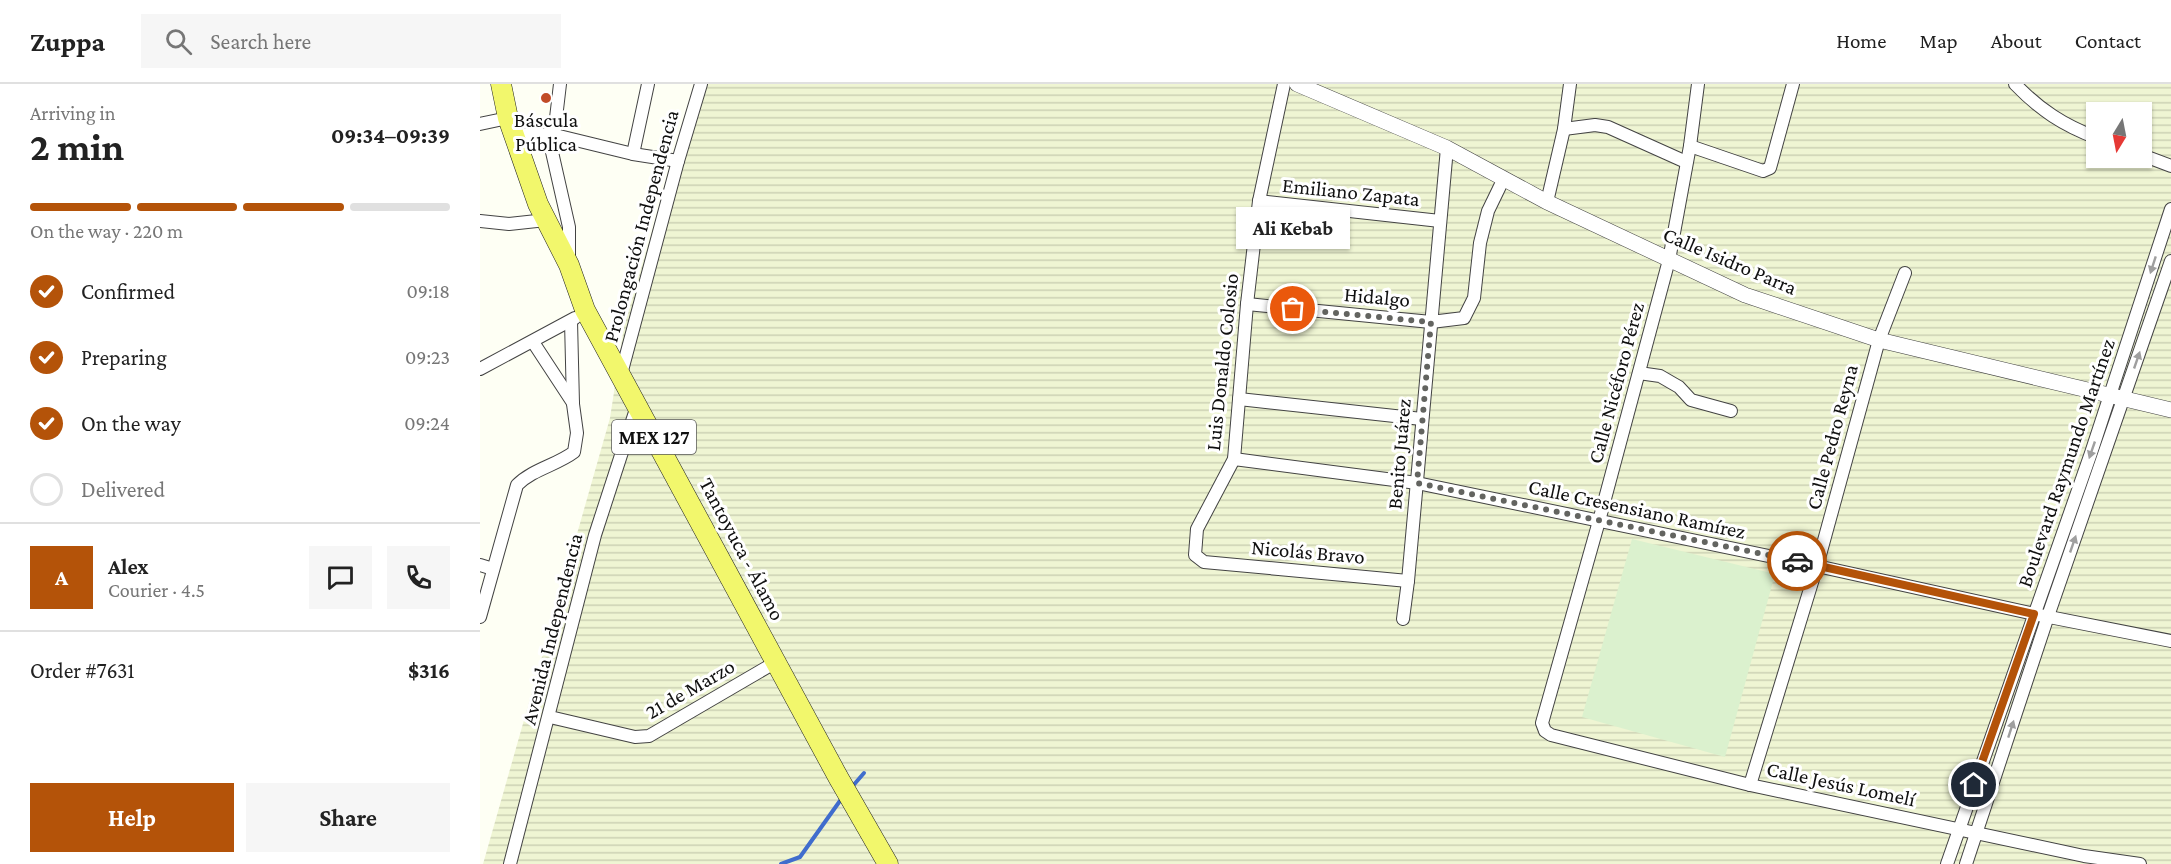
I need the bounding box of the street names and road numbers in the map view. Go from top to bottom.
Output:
street label: Prolongación Independencia [598,107,684,345]
street label: Emiliano Zapata [1281,173,1421,211]
street label: Calle Isidro Parra [1660,222,1801,300]
street label: Luis Donaldo Colosio [1201,272,1243,452]
street label: Hidalgo [1343,282,1411,312]
street label: Calle Nicéforo Pérez [1583,300,1649,466]
street label: Boulevard Raymundo Martínez [2012,336,2120,590]
street label: Calle Pedro Reyna [1801,362,1863,512]
street label: Benito Juárez [1382,398,1416,510]
road number: MEX 127 [612,420,696,454]
street label: Tantoyuca - Álamo [694,474,790,624]
street label: Calle Cresensiano Ramírez [1526,474,1748,544]
street label: Avenida Independencia [517,530,587,727]
street label: Nicolás Bravo [1250,535,1366,569]
street label: 21 de Marzo [641,654,739,724]
street label: Calle Jesús Lomelí [1765,757,1919,812]

